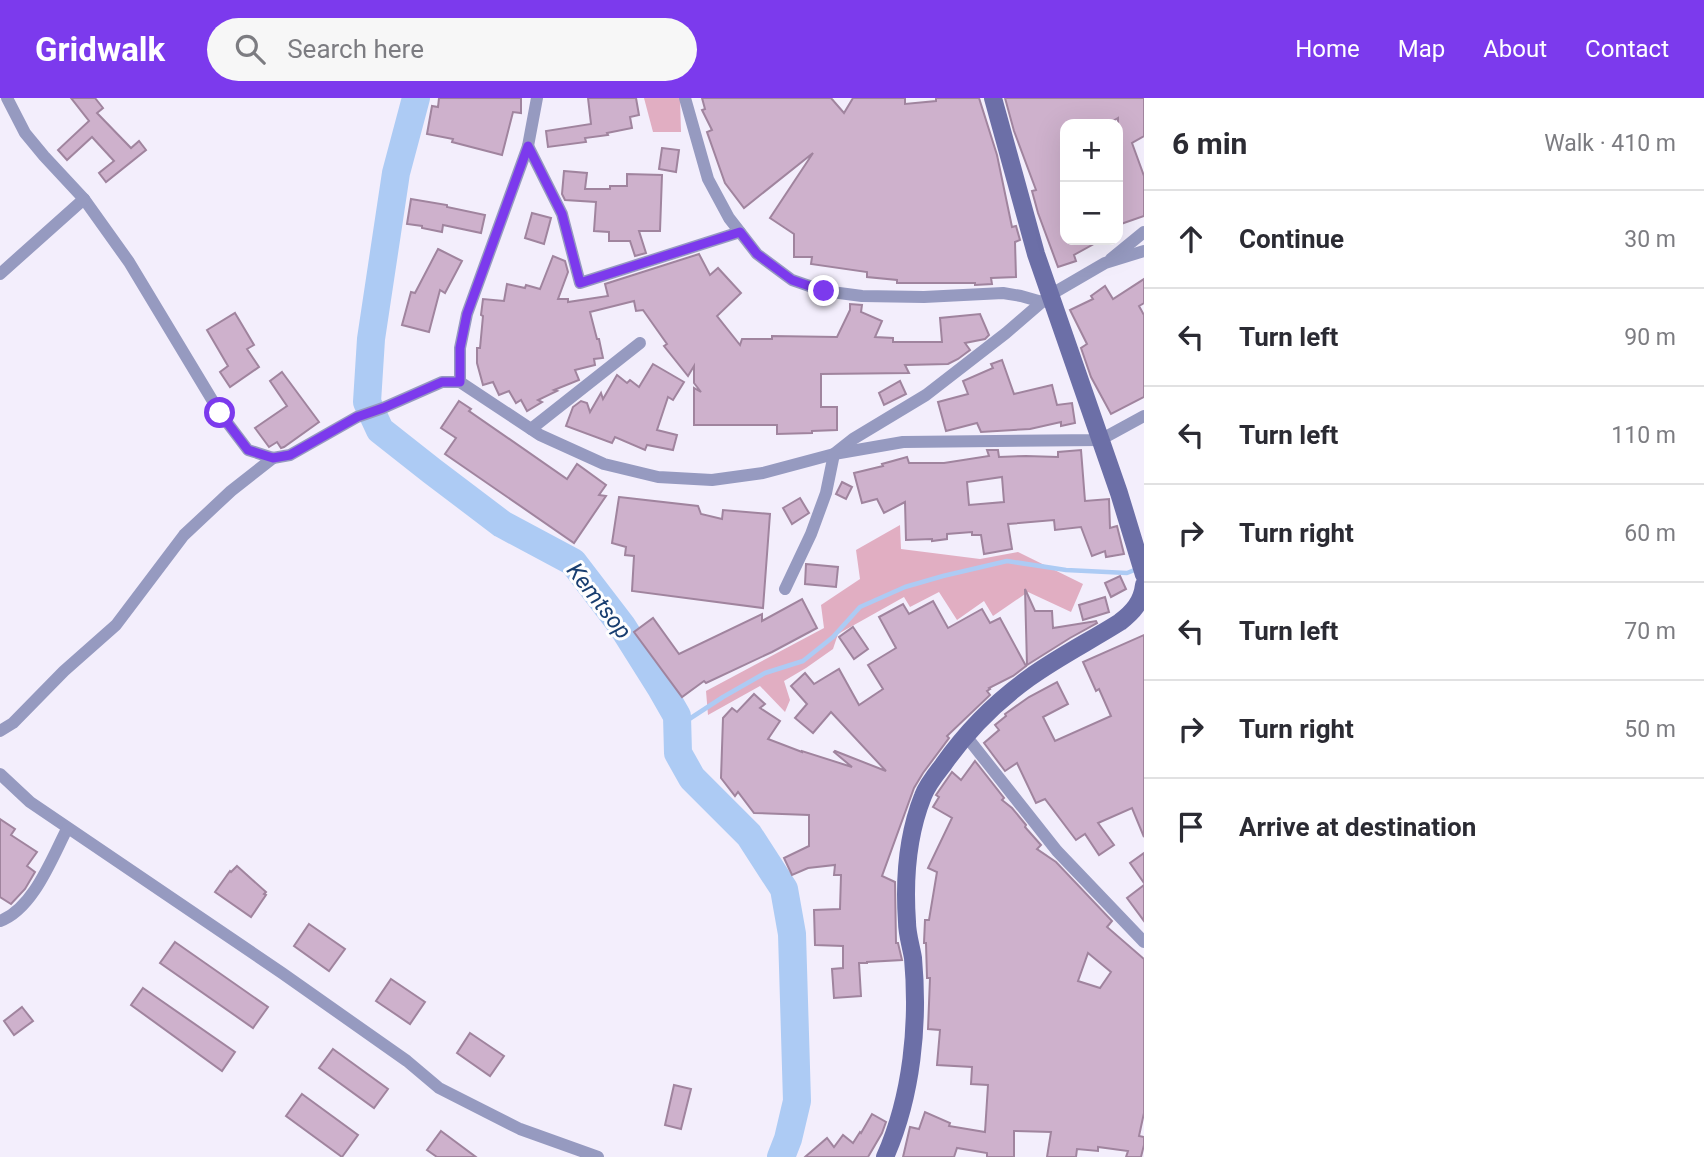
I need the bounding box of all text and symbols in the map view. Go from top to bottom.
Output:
search box [207,18,697,81]
text: Gridwalk [35,30,165,69]
icon: search [231,30,269,68]
text: Search here [287,34,424,64]
text: Home [1295,35,1360,63]
text: Map [1398,35,1445,63]
text: About [1483,35,1547,63]
text: Contact [1585,35,1669,63]
map controls [1060,119,1123,245]
button: + [1060,119,1123,182]
text: 6 min [1172,126,1247,161]
text: Walk · 410 m [1544,130,1676,157]
button: − [1060,182,1123,245]
icon: ahead [1172,220,1210,258]
text: Continue [1239,224,1344,254]
text: 30 m [1624,226,1676,253]
route end [808,275,839,306]
icon: left [1172,318,1210,356]
text: Turn left [1239,322,1338,352]
text: 90 m [1624,324,1676,351]
route start [204,397,235,428]
icon: left [1172,416,1210,454]
text: Turn left [1239,420,1338,450]
text: 110 m [1611,422,1676,449]
icon: right [1172,514,1210,552]
text: Turn right [1239,518,1354,548]
text: 60 m [1624,520,1676,547]
water label: Kemtsop [561,558,637,644]
icon: left [1172,612,1210,650]
text: Turn left [1239,616,1338,646]
text: 70 m [1624,618,1676,645]
icon: right [1172,710,1210,748]
text: Turn right [1239,714,1354,744]
text: 50 m [1624,716,1676,743]
icon: arrive [1172,808,1210,846]
text: Arrive at destination [1239,812,1476,842]

